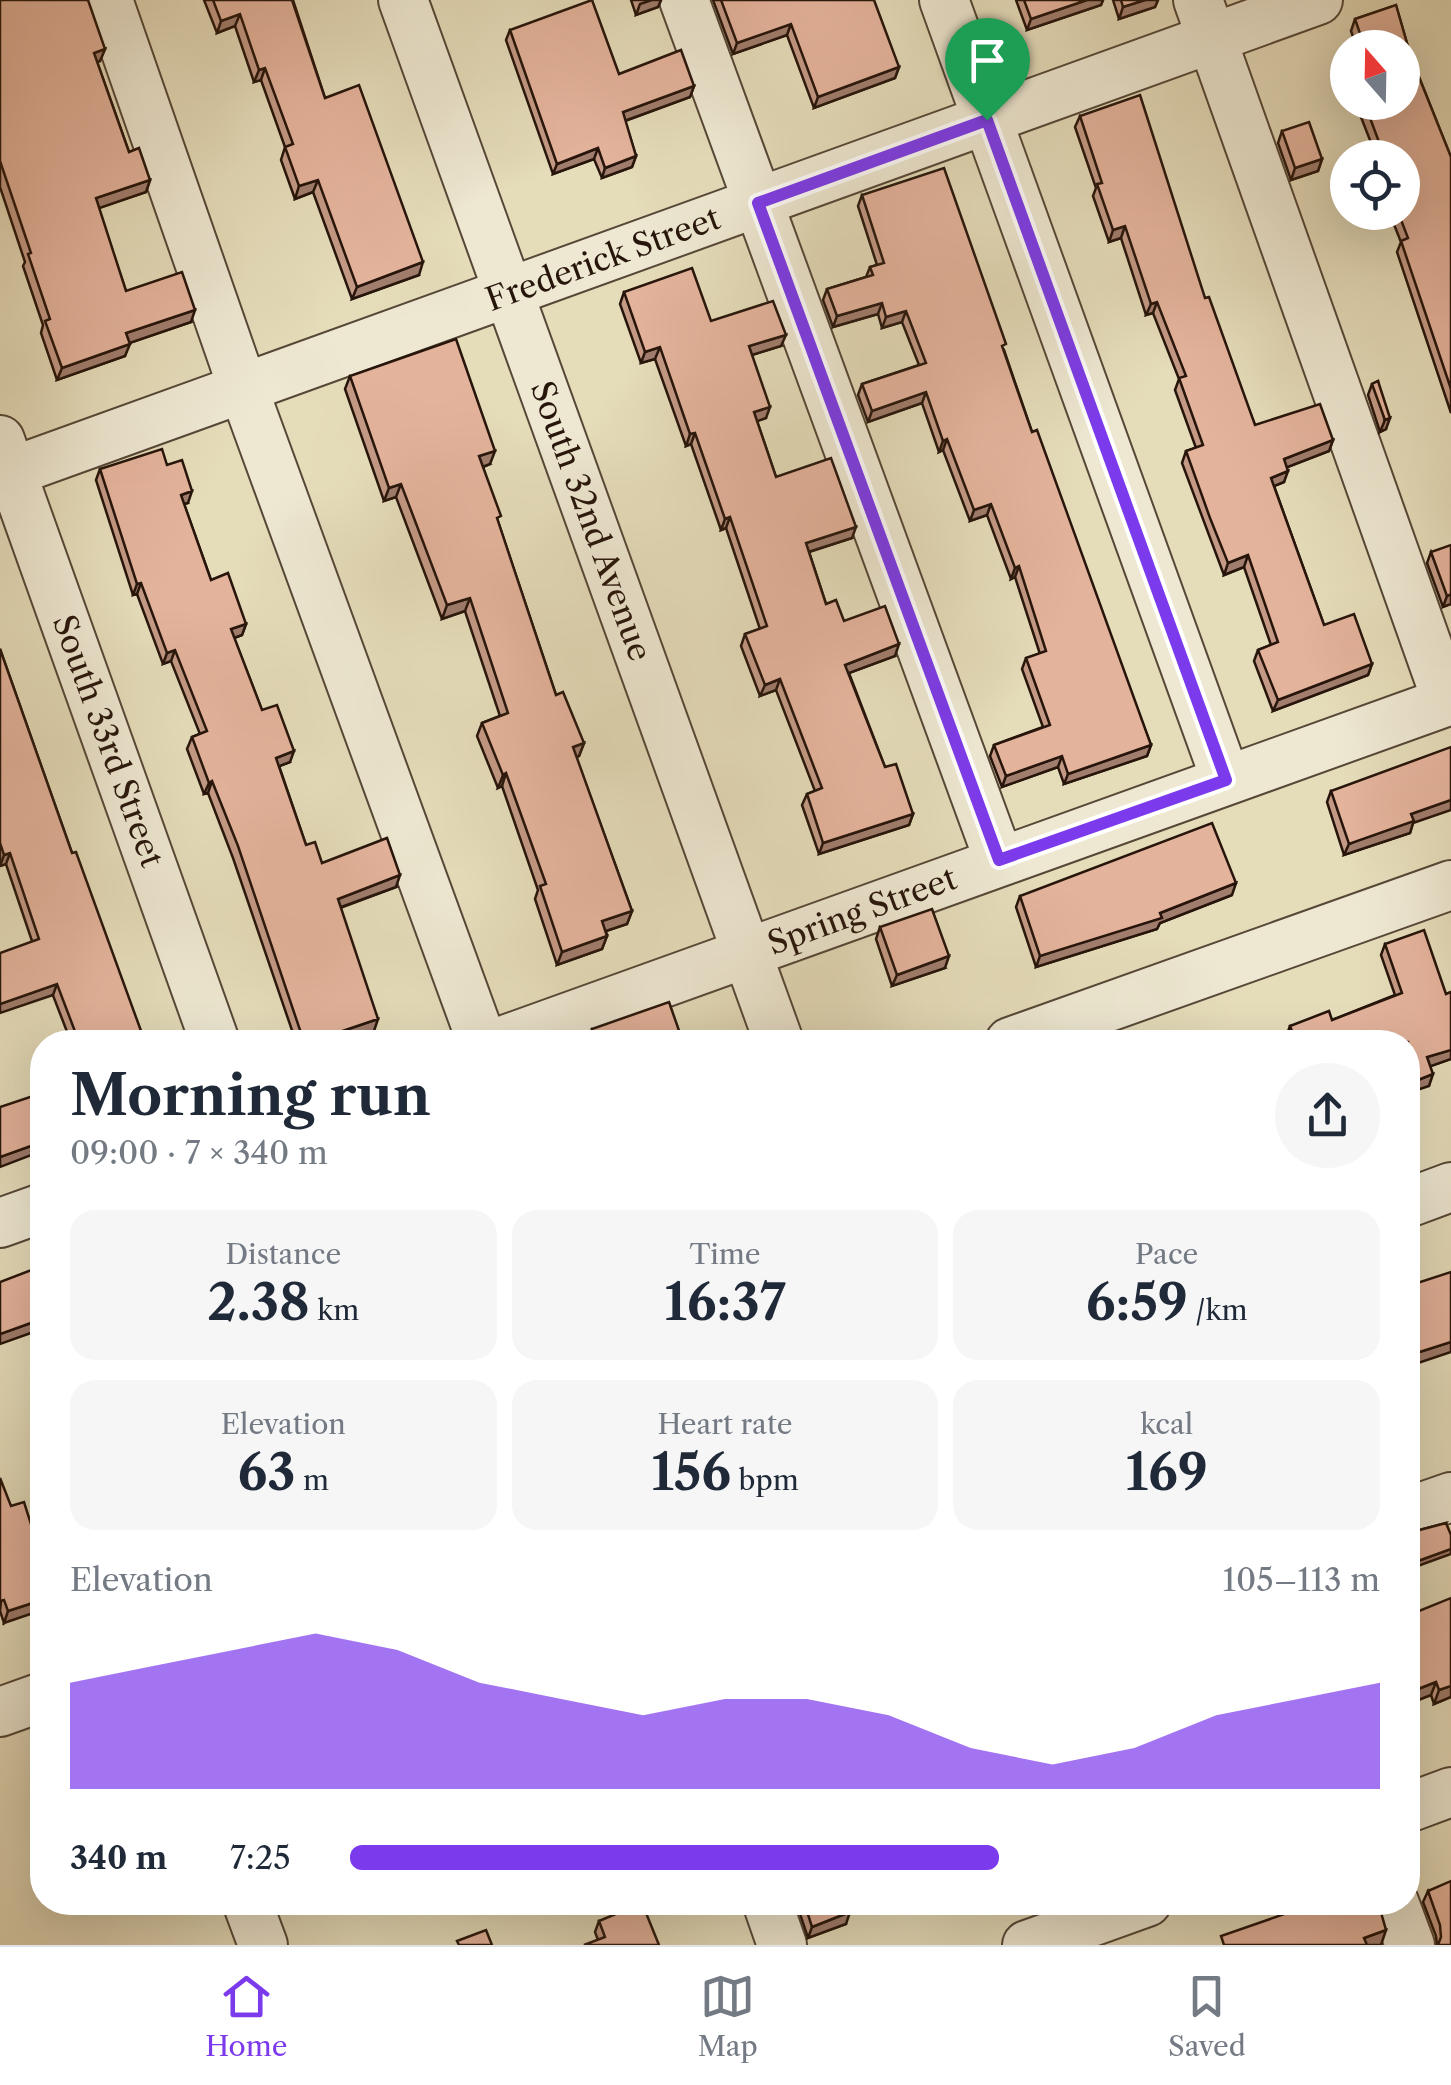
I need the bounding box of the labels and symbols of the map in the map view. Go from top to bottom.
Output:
pin [945,18,1030,121]
north arrow [1330,30,1420,120]
street label: Frederick Street [480,198,726,319]
street label: South 32nd Avenue [523,376,660,666]
street label: South 33rd Street [45,609,172,873]
street label: Spring Street [762,858,962,963]

